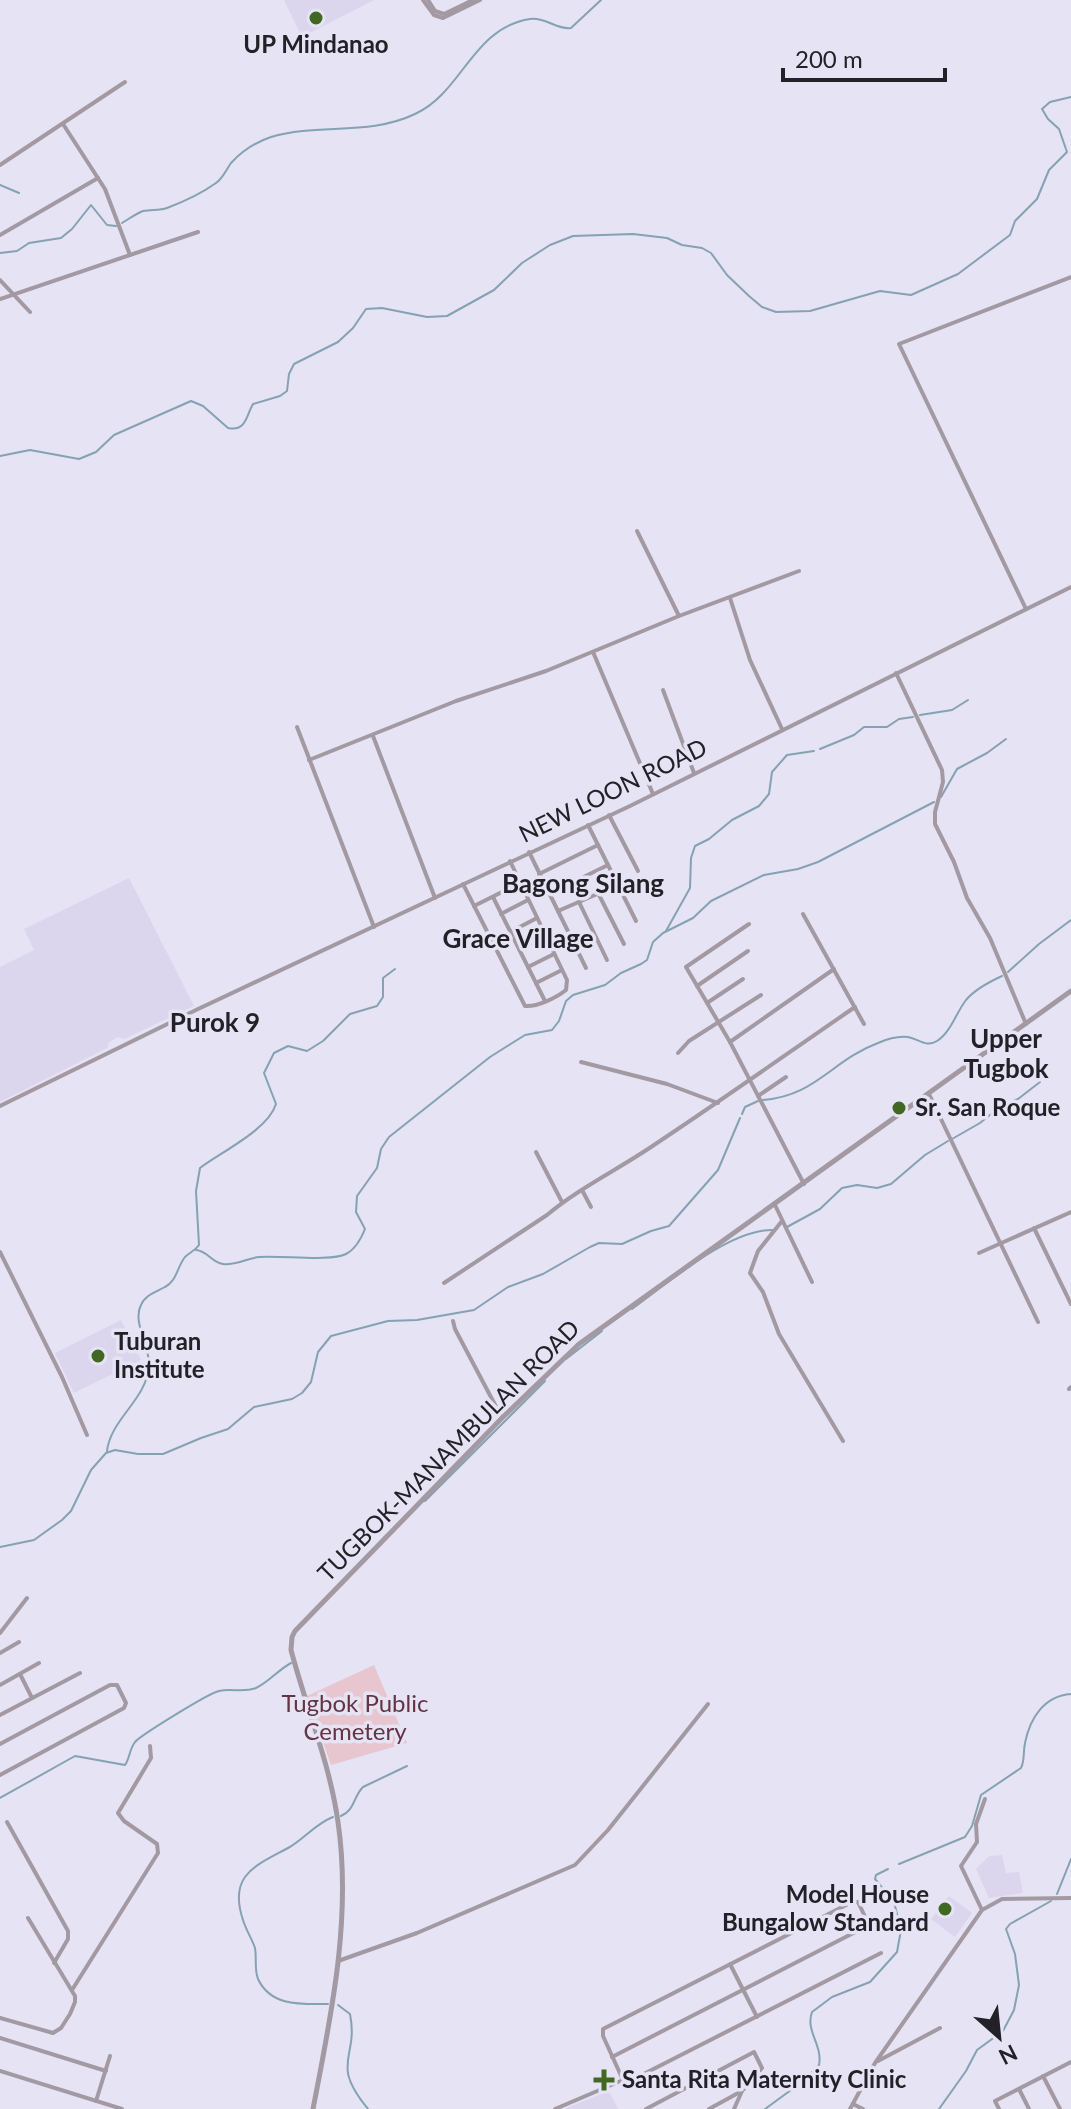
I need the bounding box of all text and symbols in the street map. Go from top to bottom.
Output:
marker: UP Mindanao [307,9,325,27]
place label: UP Mindanao [243,29,389,58]
scale bar [783,32,945,82]
text: 200 m [795,44,863,73]
street label: NEW LOON ROAD [514,732,711,848]
district label: Bagong Silang [502,867,664,899]
district label: Grace Village [442,922,594,954]
district label: Purok 9 [170,1006,260,1038]
district label: Upper Tugbok [963,1022,1049,1084]
place label: Sr. San Roque [915,1092,1061,1121]
marker: Sr. San Roque [890,1099,908,1117]
street label: TUGBOK-MANAMBULAN ROAD [311,1313,585,1587]
place label: Tuburan Institute [114,1326,205,1383]
marker: Tuburan Institute [89,1347,107,1365]
park label: Tugbok Public Cemetery [282,1688,428,1745]
place label: Model House Bungalow Standard [722,1879,929,1936]
marker: Model House Bungalow Standard [936,1900,954,1918]
north arrow [959,1997,1039,2077]
text: N [995,2039,1022,2071]
place label: Santa Rita Maternity Clinic [622,2064,907,2093]
marker: Santa Rita Maternity Clinic [593,2069,615,2091]

